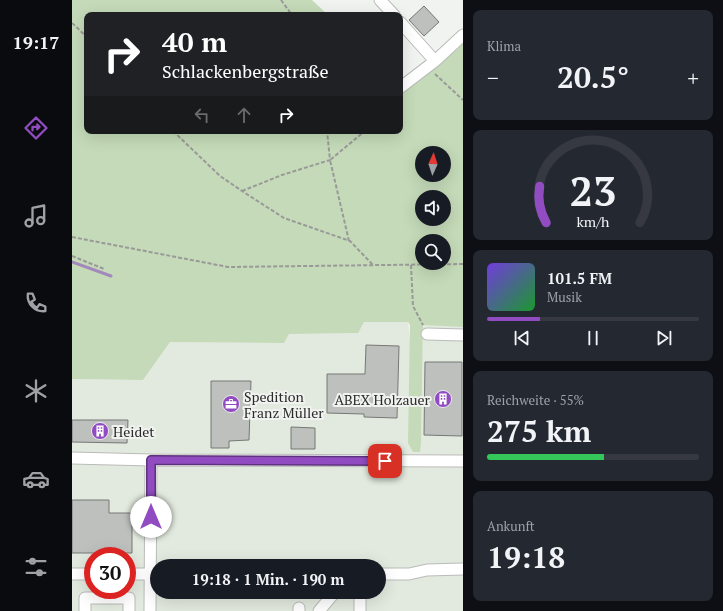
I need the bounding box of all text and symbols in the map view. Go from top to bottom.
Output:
text: 40 m [162,23,227,60]
icon: right [96,28,148,80]
text: 19:17 [13,30,59,54]
text: Klima [487,37,521,55]
text: 20.5° [557,57,629,97]
text: Schlackenbergstraße [162,59,329,83]
text: − [487,63,499,92]
text: + [687,63,699,92]
icon: left [191,104,213,126]
icon: ahead [233,104,255,126]
icon: right [275,104,297,126]
icon: directions [22,114,50,142]
north arrow [415,146,451,182]
map controls [415,146,451,270]
text: 23 [569,163,617,218]
button: sound [415,190,451,226]
icon: music [22,202,50,230]
text: km/h [577,212,610,231]
button: search [415,234,451,270]
text: 101.5 FM [547,268,612,288]
text: Musik [547,288,582,306]
icon: phone [22,289,50,317]
icon: previous [511,327,533,349]
icon: pause [582,327,604,349]
icon: next [653,327,675,349]
icon: climate [22,377,50,405]
place label: Spedition Franz Müller [244,387,324,422]
building icon: ABEX Holzauer [433,389,453,409]
place label: ABEX Holzauer [334,390,431,409]
text: Reichweite · 55% [487,391,584,409]
office icon: Spedition Franz Müller [221,394,241,414]
text: 275 km [487,411,591,451]
building icon: Heidet [90,421,110,441]
place label: Heidet [113,422,155,441]
pin [368,444,402,478]
icon: arrive [374,450,396,472]
icon: car [22,465,50,493]
position arrow [130,496,172,538]
text: Ankunft [487,517,535,535]
text: 19:18 [487,537,565,577]
speed limit sign: 30 [84,547,136,599]
icon: filters [22,553,50,581]
text: 19:18 · 1 Min. · 190 m [192,569,344,589]

